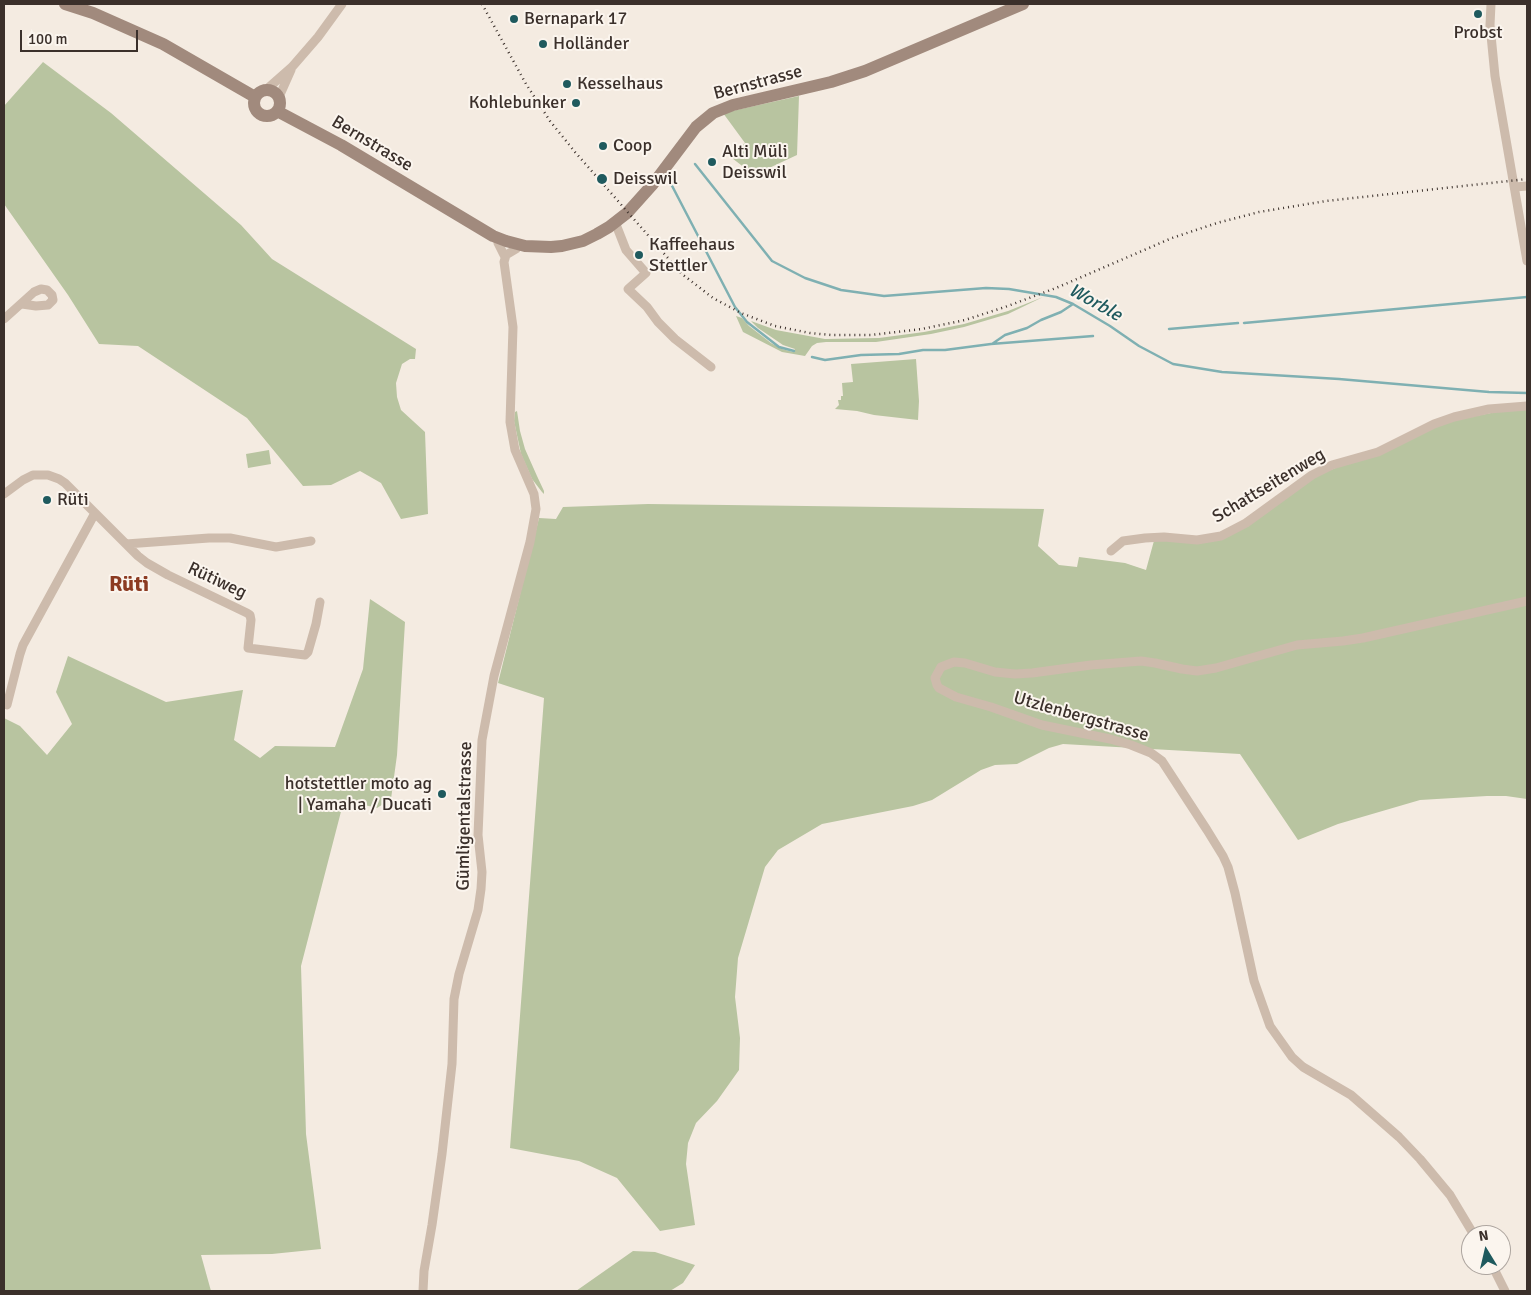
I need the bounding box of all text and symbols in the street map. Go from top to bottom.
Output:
place label: Bernapark 17 [524,8,627,30]
marker: Probst [1472,8,1484,20]
marker: Bernapark 17 [508,13,520,25]
scale bar [22,20,140,52]
place label: Probst [1453,22,1503,44]
text: 100 m [28,30,68,48]
place label: Holländer [553,33,629,55]
marker: Holländer [537,38,549,50]
street label: Bernstrasse [711,61,805,105]
place label: Kesselhaus [577,73,663,95]
marker: Kesselhaus [561,78,573,90]
place label: Kohlebunker [469,92,566,114]
marker: Kohlebunker [570,97,582,109]
street label: Bernstrasse [327,111,417,177]
place label: Coop [613,135,652,157]
marker: Coop [597,140,609,152]
place label: Alti Müli Deisswil [722,141,788,183]
marker: Alti Müli Deisswil [706,156,718,168]
place label: Deisswil [613,168,678,190]
marker: Deisswil [595,172,609,186]
place label: Kaffeehaus Stettler [649,234,735,276]
marker: Kaffeehaus Stettler [633,249,645,261]
water label: Worble [1064,279,1126,327]
street label: Schattseitenweg [1209,444,1329,528]
place label: Rüti [57,489,89,511]
marker: Rüti [41,494,53,506]
street label: Rütiweg [184,558,250,604]
district label: Rüti [109,572,149,598]
street label: Utzlenbergstrasse [1011,687,1151,747]
street label: Gümligentalstrasse [453,741,477,891]
place label: hotstettler moto ag | Yamaha / Ducati [285,773,432,816]
marker: hotstettler moto ag | Yamaha / Ducati [436,788,448,800]
north arrow [1461,1225,1511,1275]
text: N [1478,1227,1490,1245]

